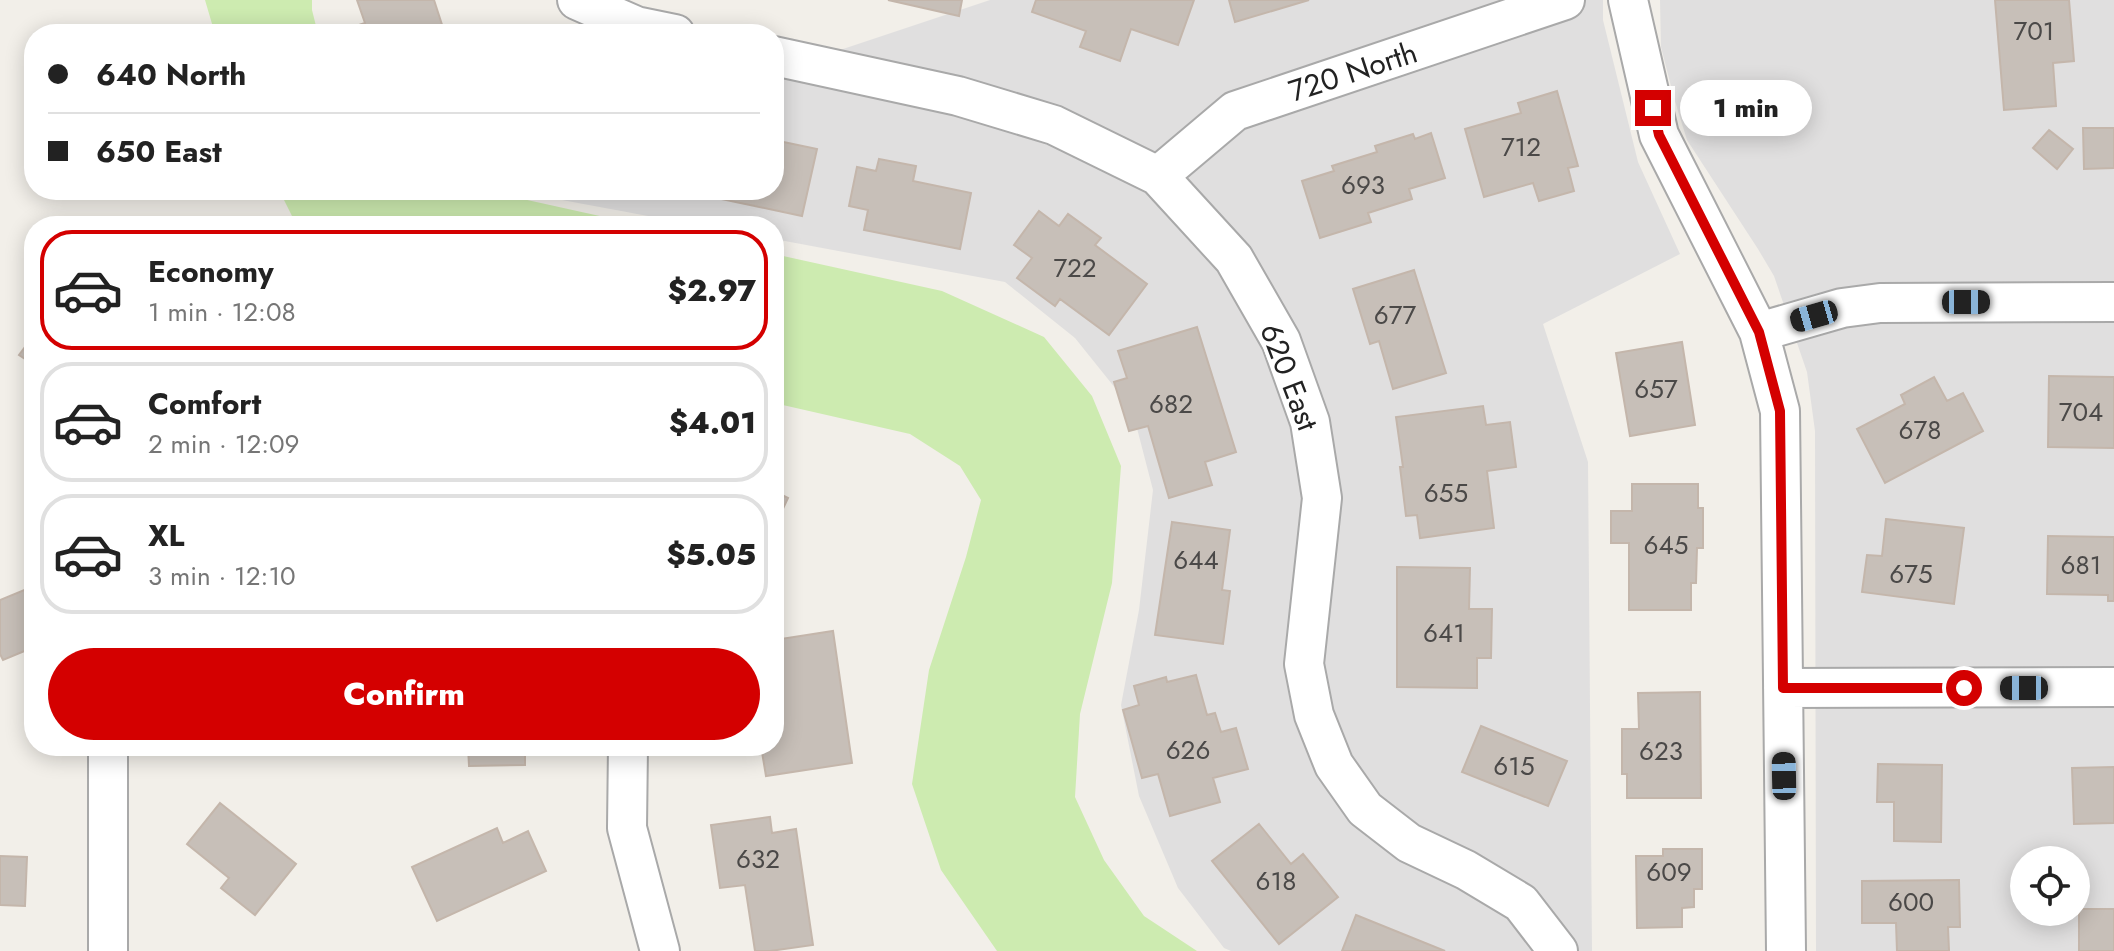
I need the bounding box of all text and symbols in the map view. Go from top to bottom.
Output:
house number: 701 [2014,12,2054,50]
street label: 720 North [1283,31,1423,112]
text: 640 North [96,53,246,96]
callout: 1 min [1681,80,1813,136]
text: 1 min [1713,89,1779,127]
route end [1635,90,1671,126]
house number: 712 [1501,128,1541,166]
text: 650 East [96,130,222,173]
house number: 693 [1341,166,1385,204]
house number: 722 [1053,249,1097,287]
text: Economy [148,250,274,293]
icon: car [52,254,124,326]
text: $2.97 [668,269,756,312]
car [1942,290,1990,314]
text: 1 min · 12:08 [148,293,296,331]
house number: 677 [1374,296,1416,334]
car [1788,298,1840,334]
street label: 620 East [1249,317,1330,437]
house number: 657 [1634,370,1678,408]
text: Comfort [148,382,261,425]
house number: 682 [1149,385,1193,423]
icon: car [52,386,124,458]
house number: 704 [2059,393,2103,431]
text: $4.01 [669,401,756,444]
house number: 678 [1899,411,1941,449]
text: 2 min · 12:09 [148,425,300,463]
house number: 655 [1424,474,1468,512]
text: XL [148,514,184,557]
icon: car [52,518,124,590]
house number: 645 [1644,526,1688,564]
text: $5.05 [667,533,756,576]
house number: 644 [1173,541,1219,579]
house number: 681 [2061,546,2101,584]
house number: 675 [1889,555,1933,593]
text: 3 min · 12:10 [148,557,296,595]
house number: 641 [1423,614,1465,652]
button: Confirm [48,648,760,740]
route start [1946,670,1982,706]
car [2000,676,2048,700]
house number: 626 [1166,731,1210,769]
house number: 623 [1639,732,1683,770]
house number: 615 [1493,747,1535,785]
car [1772,752,1796,800]
house number: 632 [736,840,780,878]
map controls [2010,846,2090,926]
button: locate [2010,846,2090,926]
house number: 609 [1646,853,1692,891]
house number: 618 [1256,862,1296,900]
house number: 600 [1888,883,1934,921]

